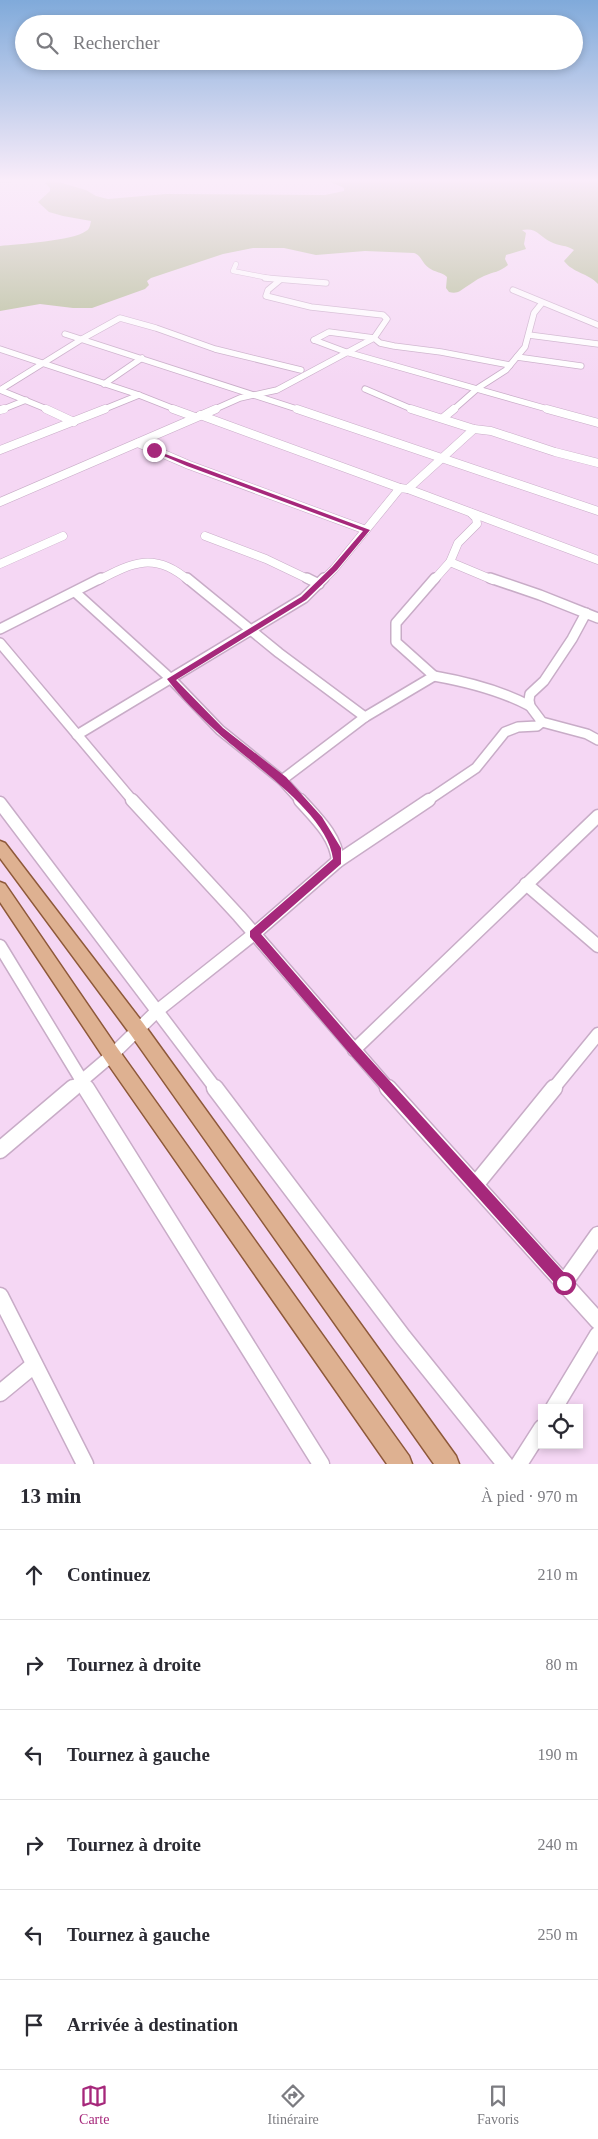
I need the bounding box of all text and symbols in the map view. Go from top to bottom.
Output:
search box [15,15,583,70]
icon: search [33,29,61,57]
text: Rechercher [73,32,160,53]
route end [143,439,166,462]
route start [553,1272,576,1295]
map controls [538,1404,583,1449]
button: locate [538,1404,583,1449]
text: 13 min [20,1484,81,1508]
text: À pied · 970 m [481,1488,578,1505]
icon: ahead [20,1561,48,1589]
text: Continuez [67,1564,150,1585]
text: 210 m [538,1566,578,1583]
icon: right [20,1651,48,1679]
text: Tournez à droite [67,1654,201,1675]
text: 80 m [546,1656,578,1673]
icon: left [20,1741,48,1769]
text: Tournez à gauche [67,1744,210,1765]
text: 190 m [538,1746,578,1763]
icon: right [20,1831,48,1859]
text: Tournez à droite [67,1834,201,1855]
text: 240 m [538,1836,578,1853]
icon: left [20,1921,48,1949]
text: Tournez à gauche [67,1924,210,1945]
text: 250 m [538,1926,578,1943]
icon: arrive [20,2011,48,2039]
text: Arrivée à destination [67,2014,238,2035]
tab: Carte [79,2082,109,2128]
tab: Itinéraire [268,2082,319,2128]
tab: Favoris [477,2082,519,2128]

